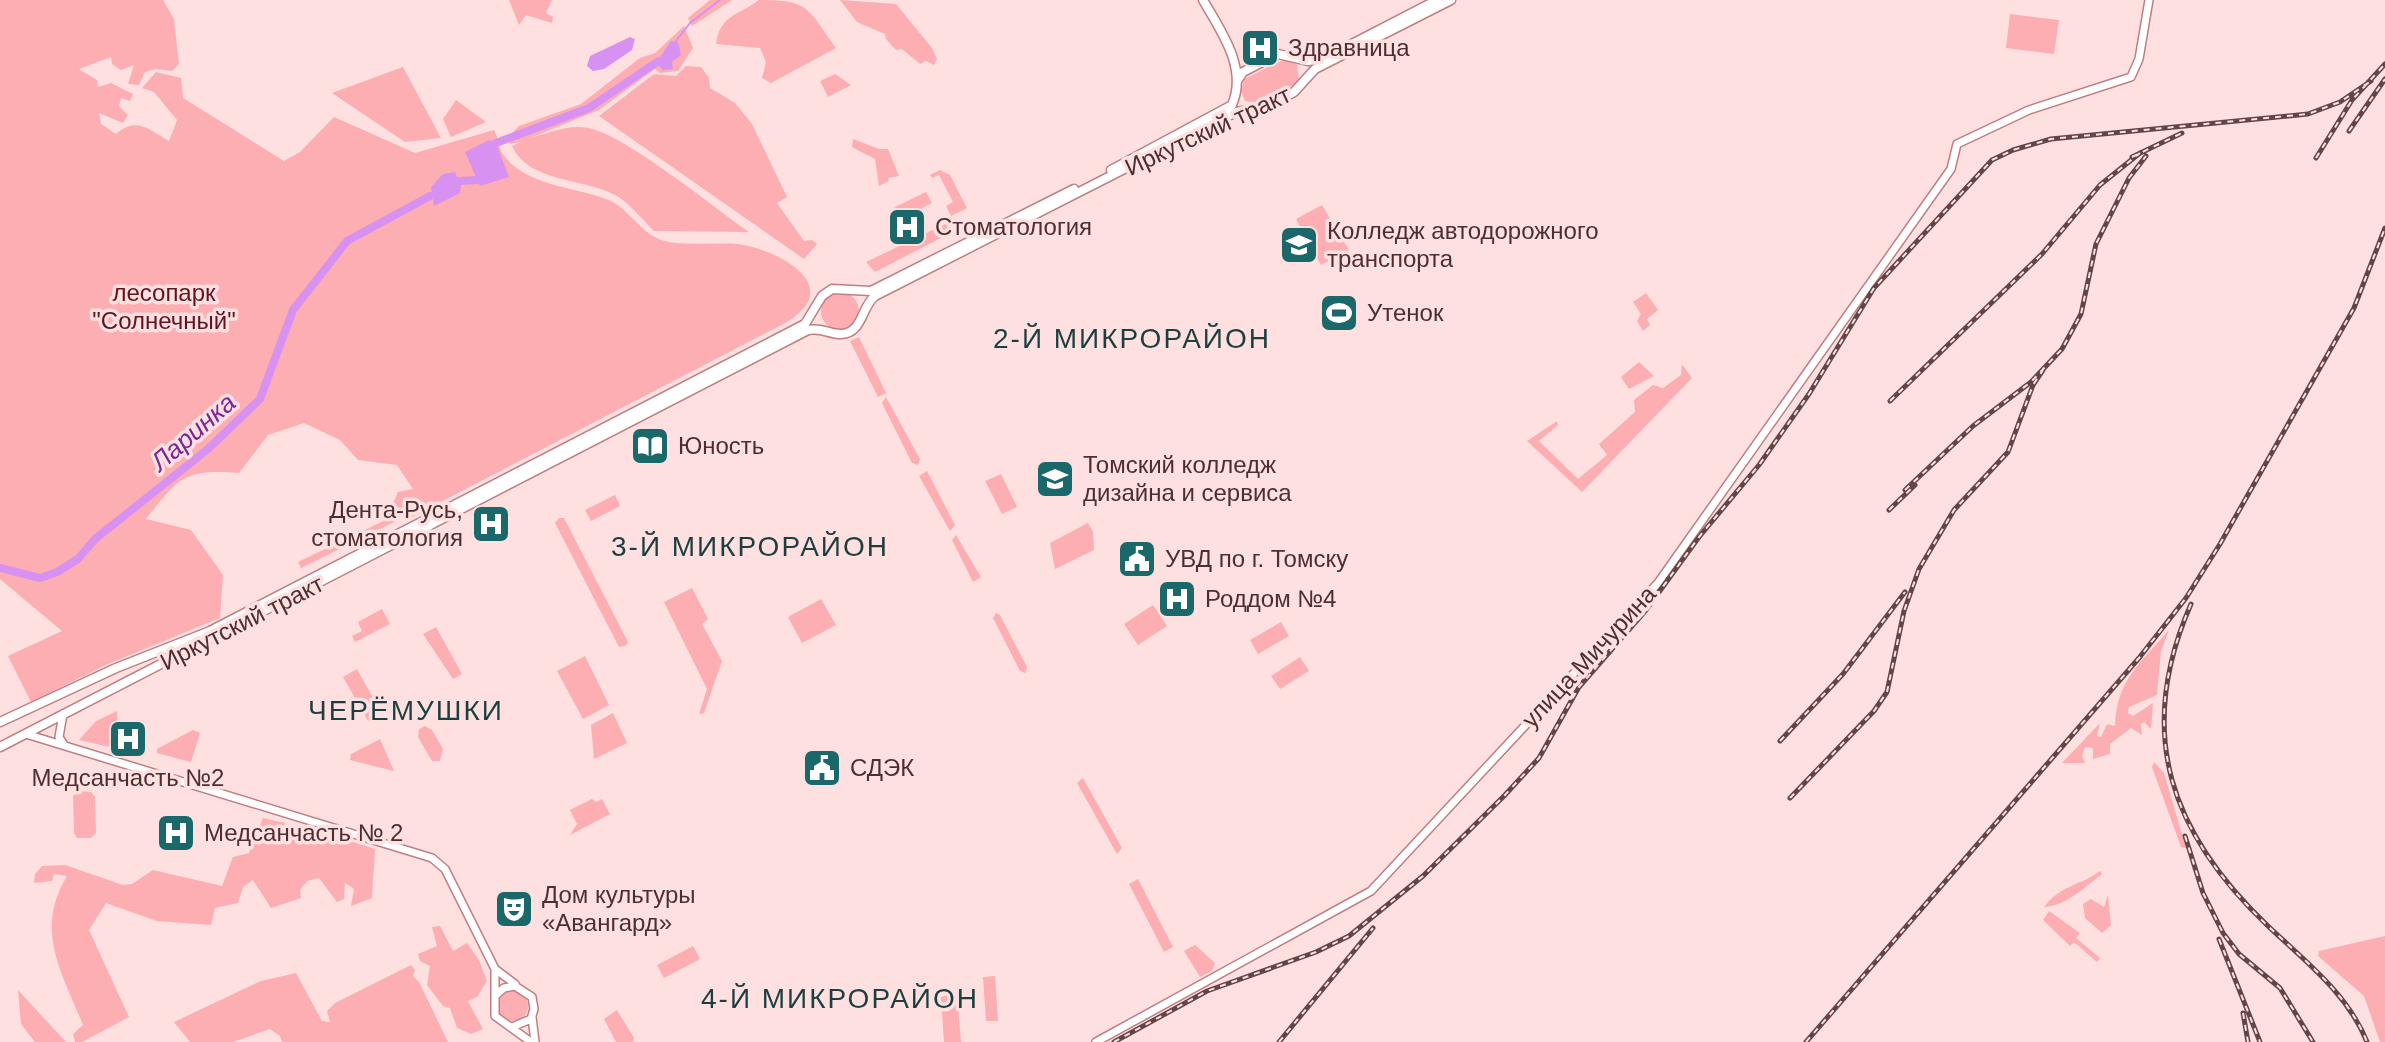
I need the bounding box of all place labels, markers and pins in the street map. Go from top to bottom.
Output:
hospital icon: Здравница [1239,27,1281,69]
place label: Здравница [1288,34,1410,61]
hospital icon: Стоматология [886,206,928,248]
place label: Стоматология [935,213,1092,240]
place label: Колледж автодорожного транспорта [1327,217,1598,272]
school or university icon: Колледж автодорожного транспорта [1278,224,1320,266]
sports icon: Утенок [1318,292,1360,334]
place label: Утенок [1367,299,1444,326]
library icon: Юность [629,425,671,467]
place label: Юность [678,432,764,459]
place label: Томский колледж дизайна и сервиса [1083,451,1292,506]
school or university icon: Томский колледж дизайна и сервиса [1034,458,1076,500]
place label: Дента-Русь, стоматология [311,496,463,551]
hospital icon: Дента-Русь, стоматология [470,503,512,545]
public building icon: УВД по г. Томску [1116,538,1158,580]
place label: УВД по г. Томску [1165,545,1348,572]
hospital icon: Роддом №4 [1156,578,1198,620]
place label: Роддом №4 [1205,585,1336,612]
hospital icon: Медсанчасть №2 [107,718,149,760]
public building icon: СДЭК [801,747,843,789]
place label: СДЭК [850,754,914,781]
place label: Медсанчасть №2 [32,764,224,791]
hospital icon: Медсанчасть № 2 [155,812,197,854]
place label: Медсанчасть № 2 [204,819,403,846]
place label: Дом культуры «Авангард» [542,881,696,936]
theatre icon: Дом культуры «Авангард» [493,888,535,930]

